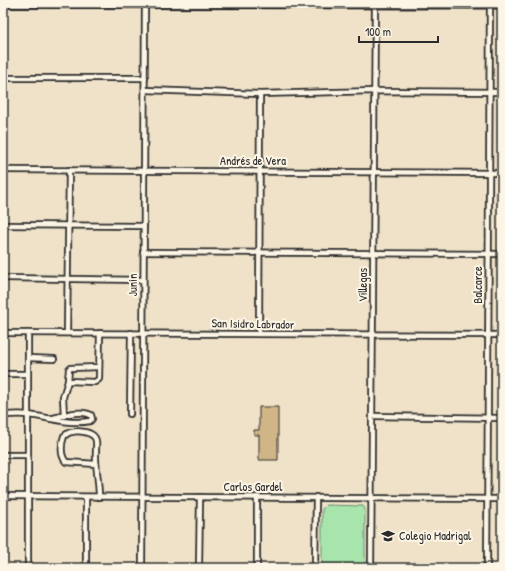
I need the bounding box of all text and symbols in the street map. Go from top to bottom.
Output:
scale bar [359,18,438,44]
text: 100 m [365,23,391,40]
street label: Andrés de Vera [220,152,286,169]
street label: Balcarce [469,266,486,304]
street label: Villegas [354,268,371,302]
street label: Junín [124,274,141,296]
street label: San Isidro Labrador [211,314,295,333]
street label: Carlos Gardel [223,478,283,495]
place label: Colegio Madrigal [399,527,472,544]
school or university icon: Colegio Madrigal [380,528,396,544]

